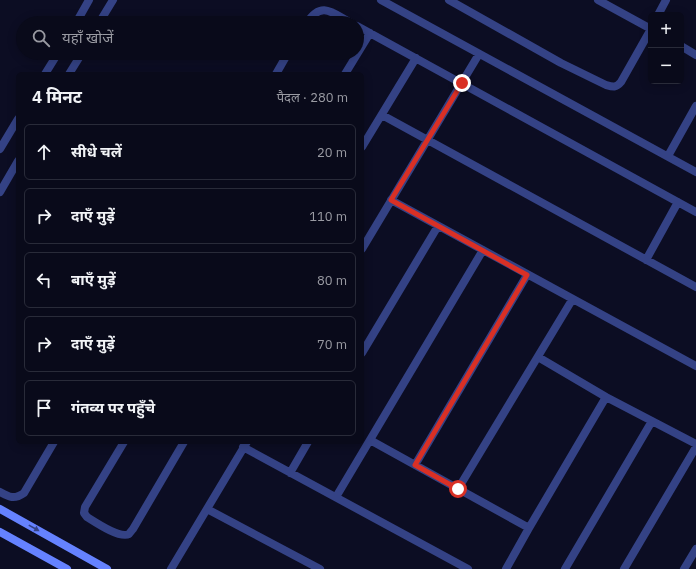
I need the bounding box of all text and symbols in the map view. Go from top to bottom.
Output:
map controls [648,12,684,84]
button: + [648,12,684,48]
search box [16,16,364,60]
icon: search [30,27,52,49]
text: यहाँ खोजें [62,28,113,47]
button: − [648,48,684,84]
route end [453,74,471,92]
text: 4 मिनट [32,86,82,108]
text: पैदल · 280 m [277,89,348,106]
icon: ahead [33,141,55,163]
text: सीधे चलें [71,142,122,161]
text: 20 m [317,144,347,161]
icon: right [33,205,55,227]
text: दाएँ मुड़ें [71,206,115,225]
text: 110 m [309,208,347,225]
icon: left [33,269,55,291]
text: बाएँ मुड़ें [71,270,116,289]
text: 80 m [317,272,347,289]
icon: right [33,333,55,355]
text: दाएँ मुड़ें [71,334,115,353]
text: 70 m [317,336,347,353]
icon: arrive [33,397,55,419]
text: गंतव्य पर पहुँचे [71,398,155,417]
route start [449,480,467,498]
one-way arrow [28,525,40,531]

